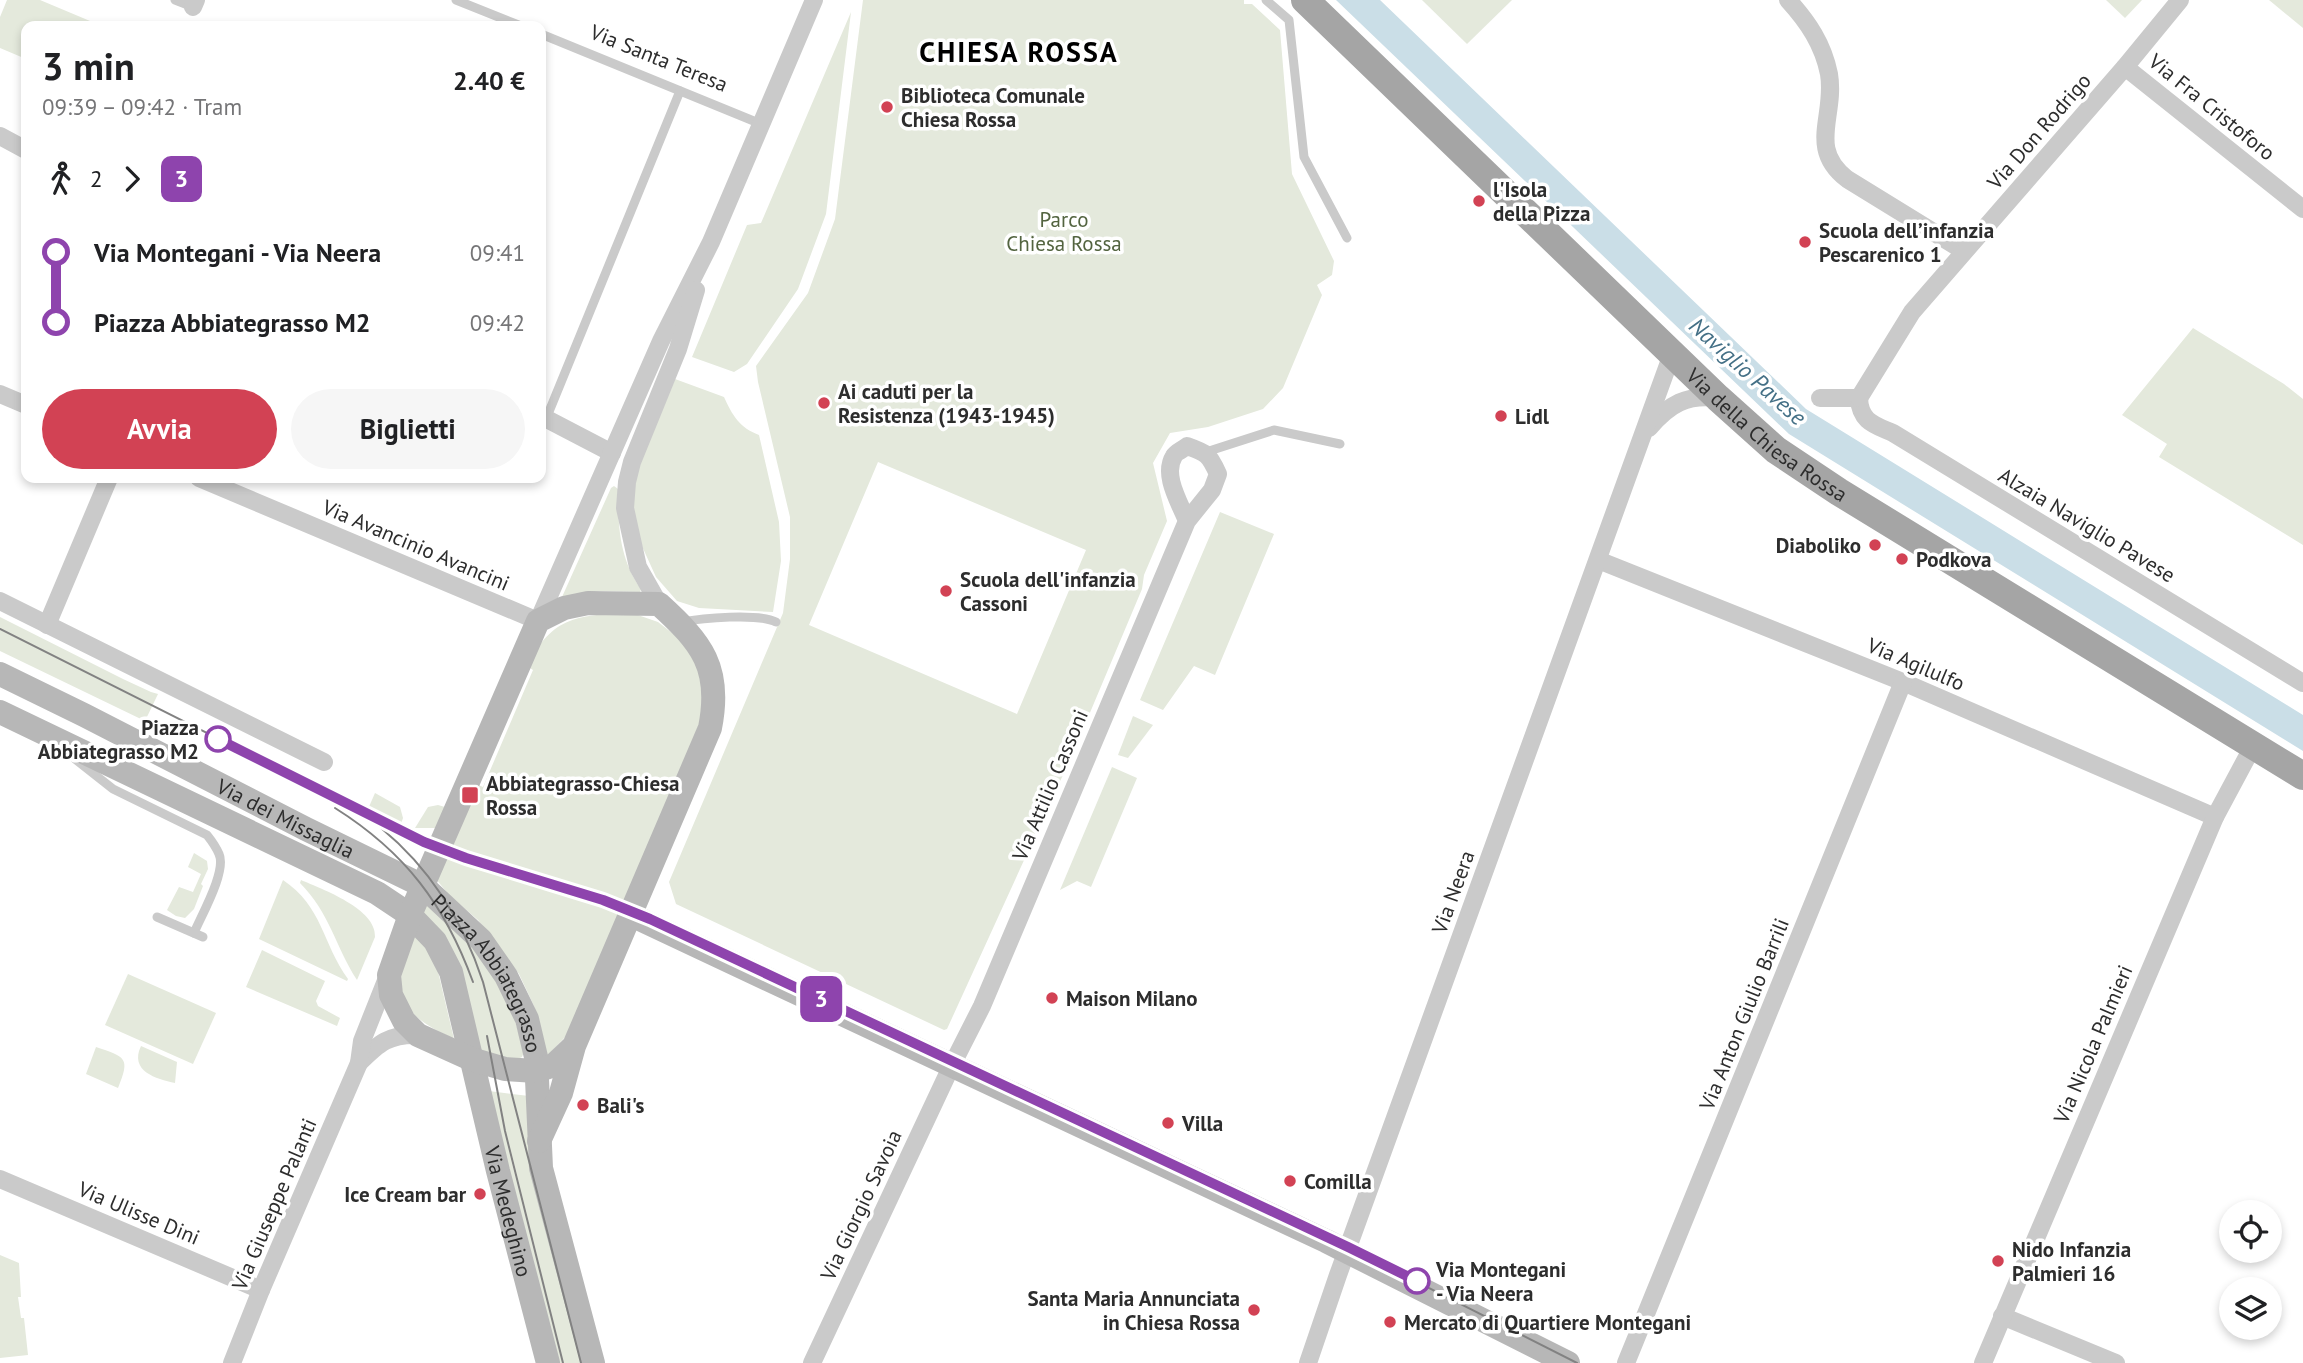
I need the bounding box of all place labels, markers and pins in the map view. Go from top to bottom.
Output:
place label: Biblioteca Comunale Chiesa Rossa [901,82,1085,133]
marker: Biblioteca Comunale Chiesa Rossa [879,99,895,115]
place label: l'Isola della Pizza [1493,176,1590,227]
marker: l'Isola della Pizza [1471,193,1487,209]
place label: Scuola dell’infanzia Pescarenico 1 [1819,217,1994,268]
marker: Scuola dell’infanzia Pescarenico 1 [1797,234,1813,250]
place label: Ai caduti per la Resistenza (1943-1945) [838,378,1055,429]
marker: Ai caduti per la Resistenza (1943-1945) [816,395,832,411]
place label: Lidl [1515,403,1550,430]
marker: Lidl [1493,408,1509,424]
place label: Diaboliko [1776,532,1861,559]
marker: Diaboliko [1867,537,1883,553]
place label: Podkova [1916,546,1991,573]
marker: Podkova [1894,551,1910,567]
place label: Scuola dell'infanzia Cassoni [960,566,1136,617]
marker: Scuola dell'infanzia Cassoni [938,583,954,599]
place label: Piazza Abbiategrasso M2 [38,714,199,765]
marker: Piazza Abbiategrasso M2 [205,726,231,752]
place label: Abbiategrasso-Chiesa Rossa [486,770,679,821]
marker: Abbiategrasso-Chiesa Rossa [460,785,480,805]
place label: Maison Milano [1066,985,1198,1012]
marker: Maison Milano [1044,990,1060,1006]
place label: Bali's [597,1092,644,1119]
marker: Bali's [575,1097,591,1113]
place label: Villa [1181,1110,1223,1137]
marker: Villa [1160,1115,1176,1131]
place label: Comilla [1304,1168,1372,1195]
marker: Comilla [1282,1173,1298,1189]
place label: Ice Cream bar [344,1181,467,1208]
marker: Ice Cream bar [472,1186,488,1202]
place label: Nido Infanzia Palmieri 16 [2012,1236,2131,1287]
marker: Nido Infanzia Palmieri 16 [1990,1253,2006,1269]
place label: Via Montegani - Via Neera [1435,1256,1566,1307]
marker: Via Montegani - Via Neera [1404,1268,1430,1294]
place label: Santa Maria Annunciata in Chiesa Rossa [1028,1285,1240,1336]
marker: Santa Maria Annunciata in Chiesa Rossa [1246,1302,1262,1318]
place label: Mercato di Quartiere Montegani [1404,1309,1691,1336]
marker: Mercato di Quartiere Montegani [1382,1314,1398,1330]

